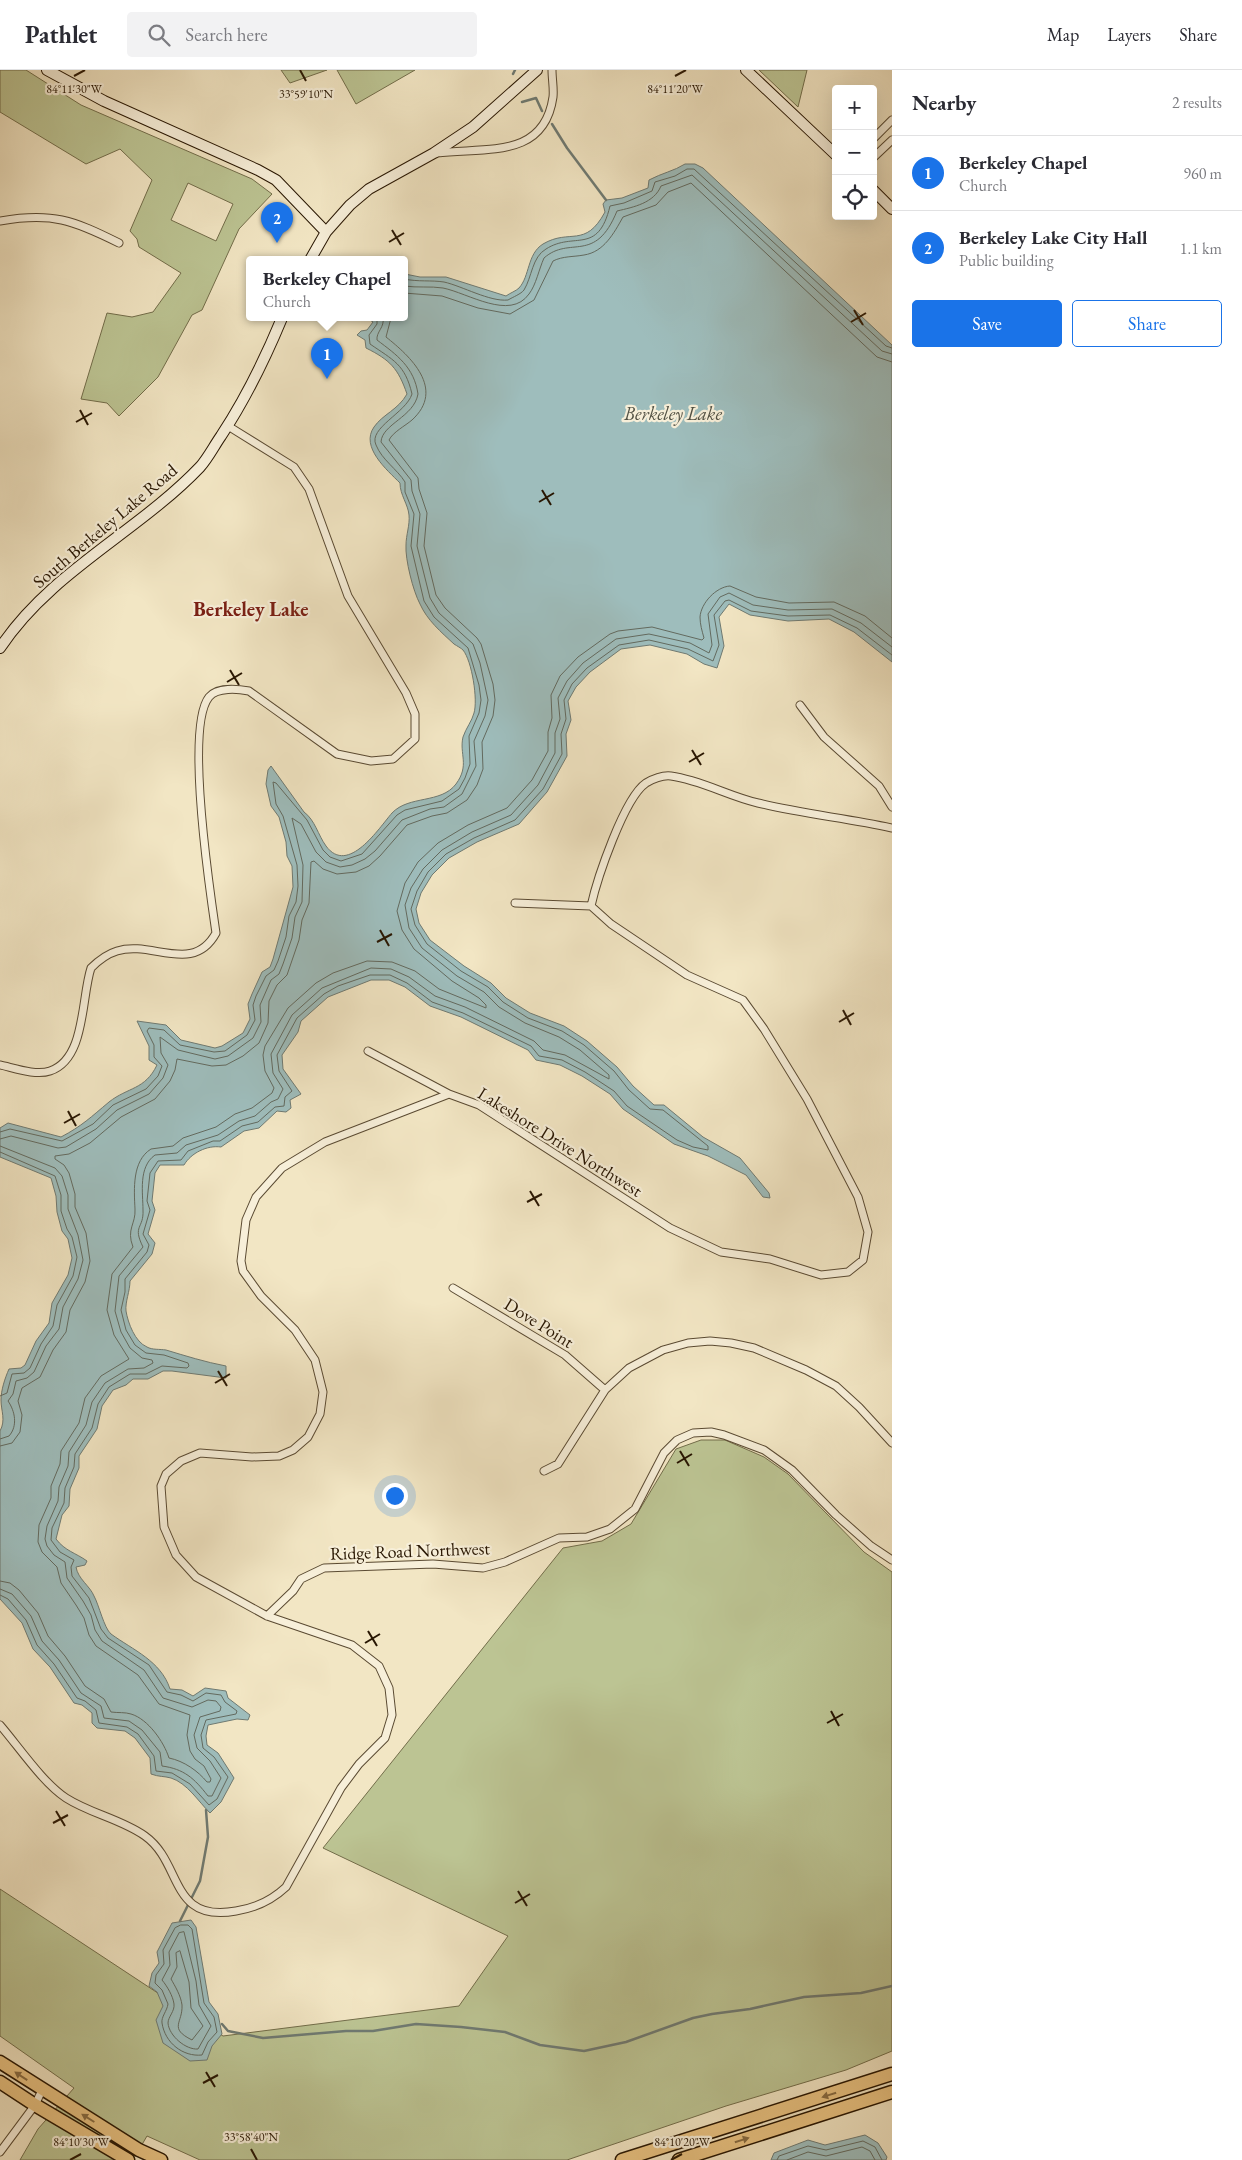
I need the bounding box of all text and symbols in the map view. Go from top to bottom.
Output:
search box [127,12,477,57]
text: Pathlet [25,19,97,50]
icon: search [145,21,173,49]
text: Search here [185,22,268,47]
text: Map [1047,23,1079,46]
text: Layers [1107,23,1151,46]
text: Share [1179,23,1217,46]
text: 84°11'30"W [46,81,103,97]
text: 84°11'20"W [647,81,704,97]
map controls [832,85,877,220]
button: + [832,85,877,130]
text: 33°59'10"N [279,86,333,102]
text: Nearby [912,89,976,116]
text: 2 results [1172,92,1222,113]
button: − [832,130,877,175]
text: Berkeley Chapel [959,150,1087,175]
text: 1 [924,163,932,184]
text: 960 m [1183,163,1222,184]
button: locate [832,175,877,220]
text: Church [959,175,1007,196]
pin: 2 [261,202,293,243]
text: Berkeley Lake City Hall [959,225,1147,250]
text: 2 [924,238,932,259]
text: 1.1 km [1180,238,1222,259]
text: Public building [959,250,1054,271]
popup [246,256,408,321]
text: Berkeley Chapel [263,266,391,291]
text: Church [263,291,311,312]
button: Save [912,300,1062,347]
button: Share [1072,300,1222,347]
pin: 1 [311,338,343,379]
water label: Berkeley Lake [623,401,722,426]
street label: South Berkeley Lake Road [28,458,182,593]
district label: Berkeley Lake [193,596,309,622]
street label: Lakeshore Drive Northwest [474,1082,647,1202]
street label: Dove Point [500,1292,579,1353]
your location [382,1483,408,1509]
street label: Ridge Road Northwest [330,1536,491,1565]
one-way arrow [14,2071,28,2081]
one-way arrow [822,2091,837,2099]
one-way arrow [82,2113,95,2123]
text: 33°58'40"N [224,2129,278,2145]
text: 84°10'30"W [53,2134,110,2150]
text: 84°10'20"W [654,2134,711,2150]
one-way arrow [735,2136,750,2144]

